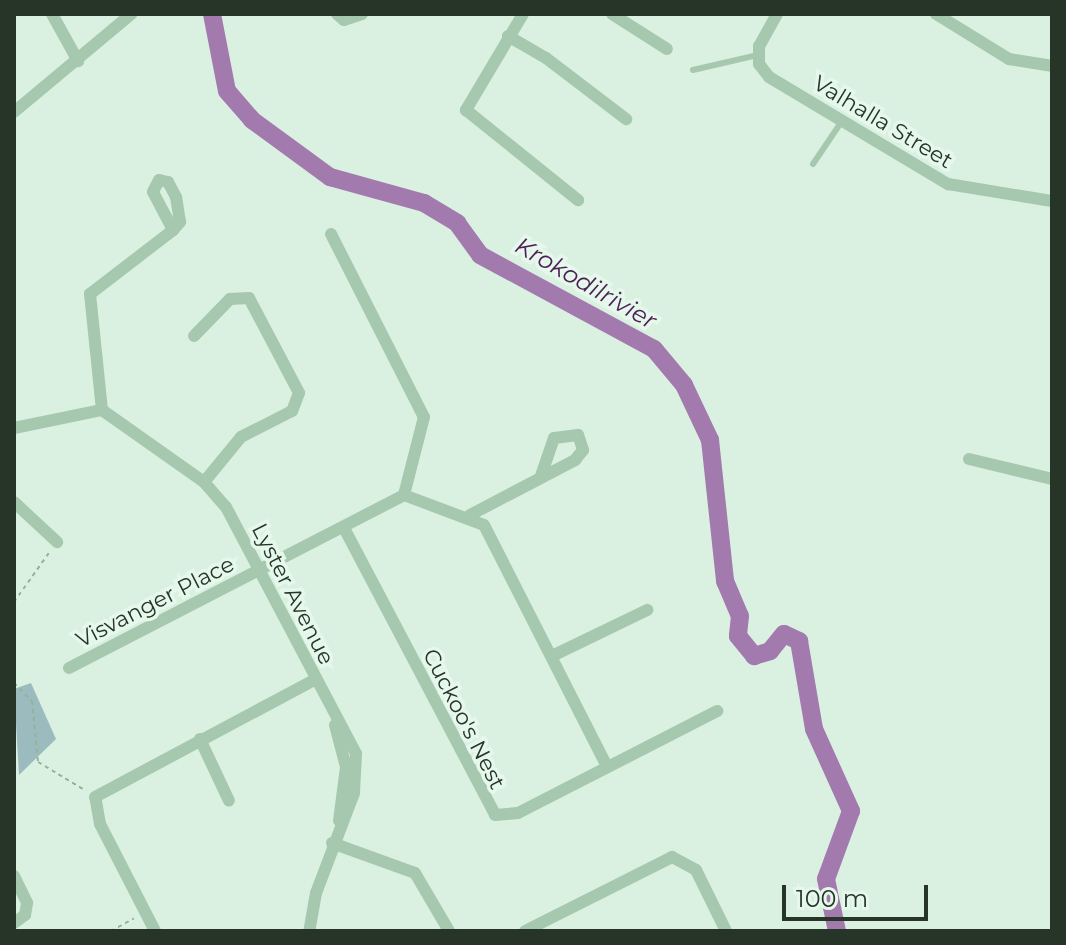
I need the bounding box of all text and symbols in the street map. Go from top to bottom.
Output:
street label: Valhalla Street [808,70,958,174]
water label: Krokodilrivier [510,231,662,335]
street label: Lyster Avenue [246,519,340,669]
street label: Visvanger Place [72,551,238,653]
street label: Cuckoo's Nest [417,644,511,794]
scale bar [786,869,932,919]
text: 100 m [796,884,868,913]

